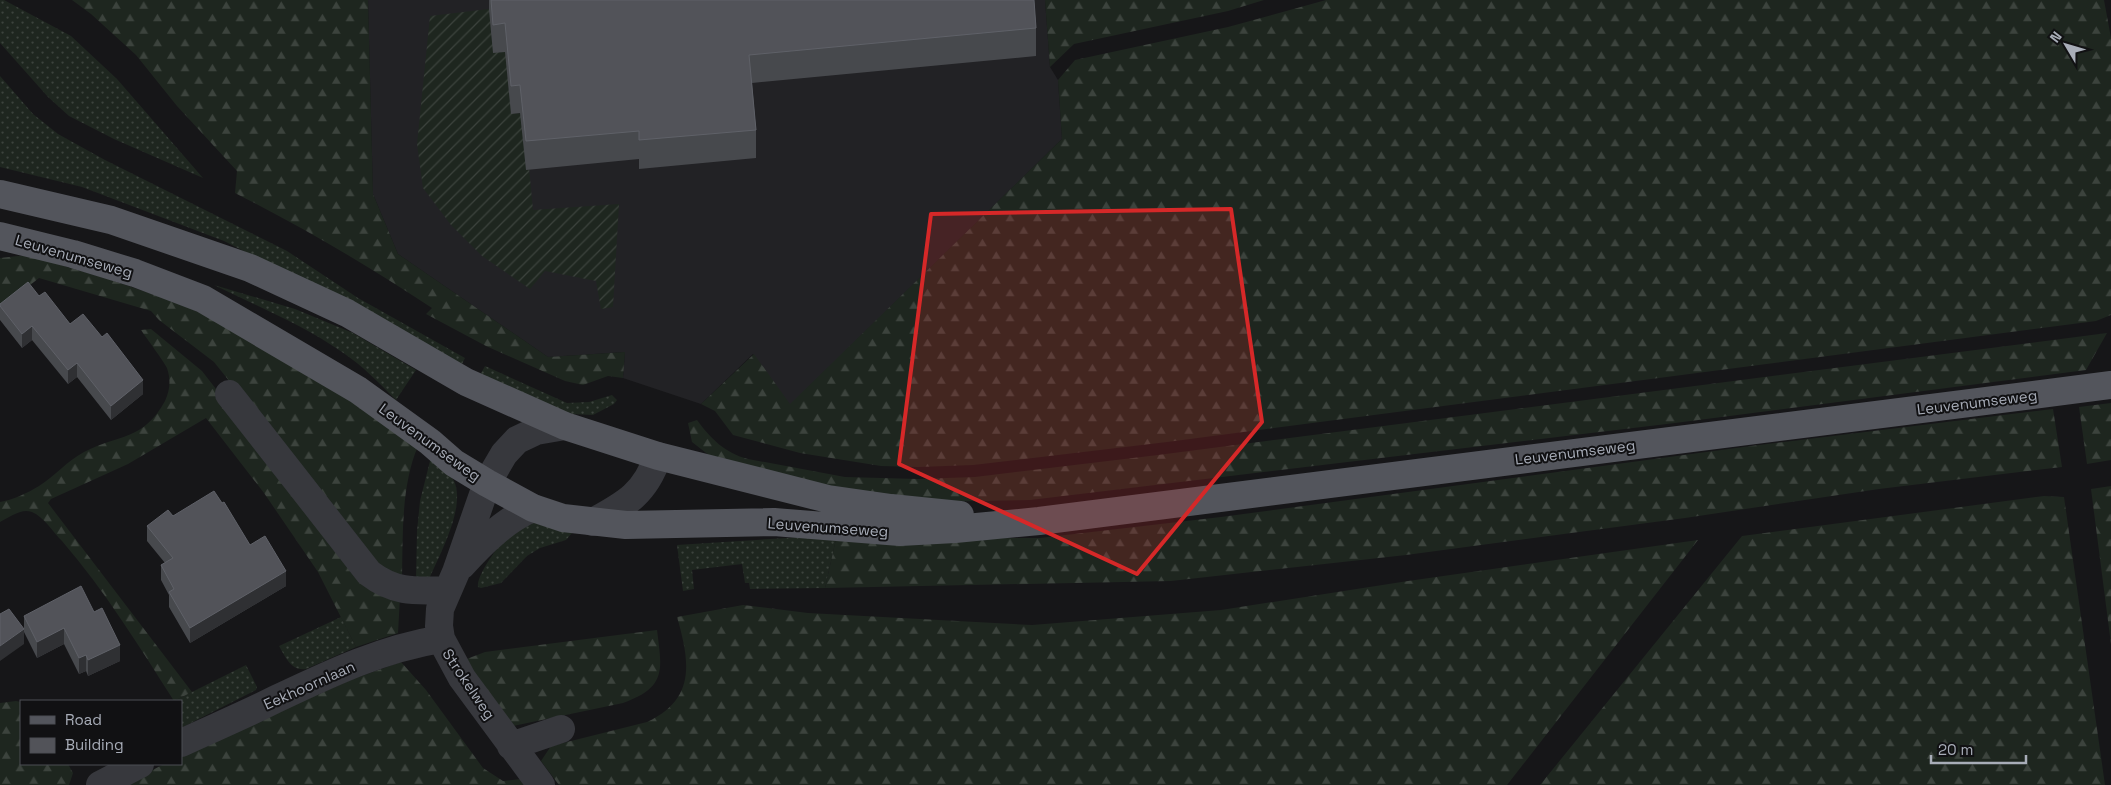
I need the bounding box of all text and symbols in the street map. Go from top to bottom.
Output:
north arrow [2041,20,2091,70]
text: N [2046,28,2066,46]
street label: Leuvenumseweg [13,230,135,282]
street label: Leuvenumseweg [1916,385,2038,419]
street label: Leuvenumseweg [375,399,485,485]
street label: Leuvenumseweg [1514,435,1636,469]
street label: Leuvenumseweg [767,513,889,541]
street label: Strokelweg [438,645,500,723]
street label: Eekhoornlaan [260,656,358,714]
legend [20,700,182,765]
text: Road [65,710,102,729]
scale bar [1931,732,2026,764]
text: Building [65,735,124,754]
text: 20 m [1938,740,1973,759]

